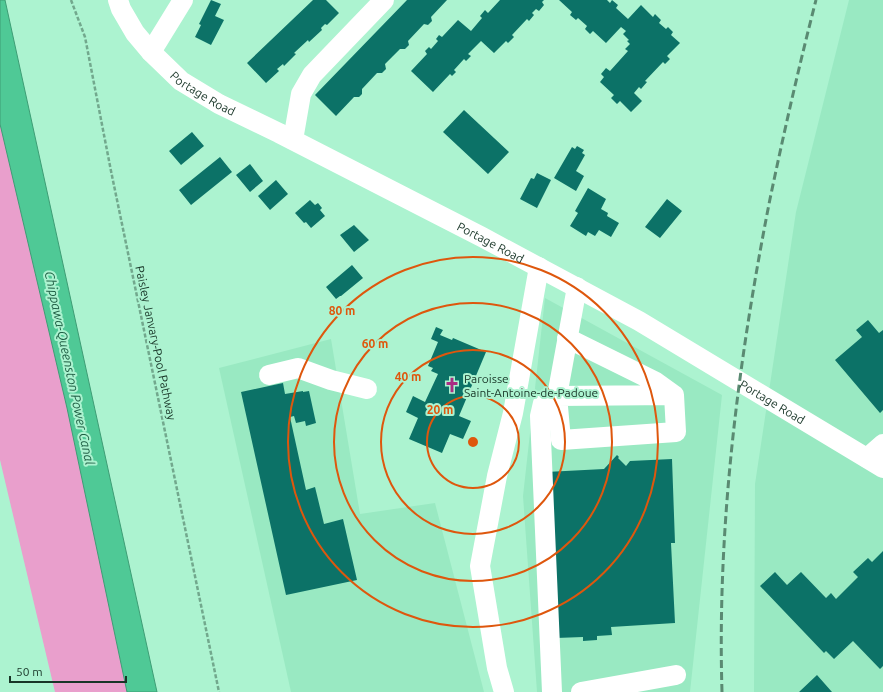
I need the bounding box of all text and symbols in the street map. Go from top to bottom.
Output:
street label: Portage Road [168,68,238,117]
street label: Portage Road [455,219,526,265]
street label: Paisley Janvary-Pool Pathway [133,265,179,422]
water label: Chippawa-Queenston Power Canal [42,270,97,467]
text: 80 m [329,304,355,317]
text: 60 m [362,337,388,350]
text: 40 m [395,370,421,383]
place label: Paroisse Saint-Antoine-de-Padoue [464,372,598,399]
church icon: Paroisse Saint-Antoine-de-Padoue [443,376,461,394]
street label: Portage Road [738,377,807,426]
text: 20 m [427,403,453,416]
centre of rings [466,435,480,449]
scale bar [10,658,126,684]
text: 50 m [16,665,43,678]

